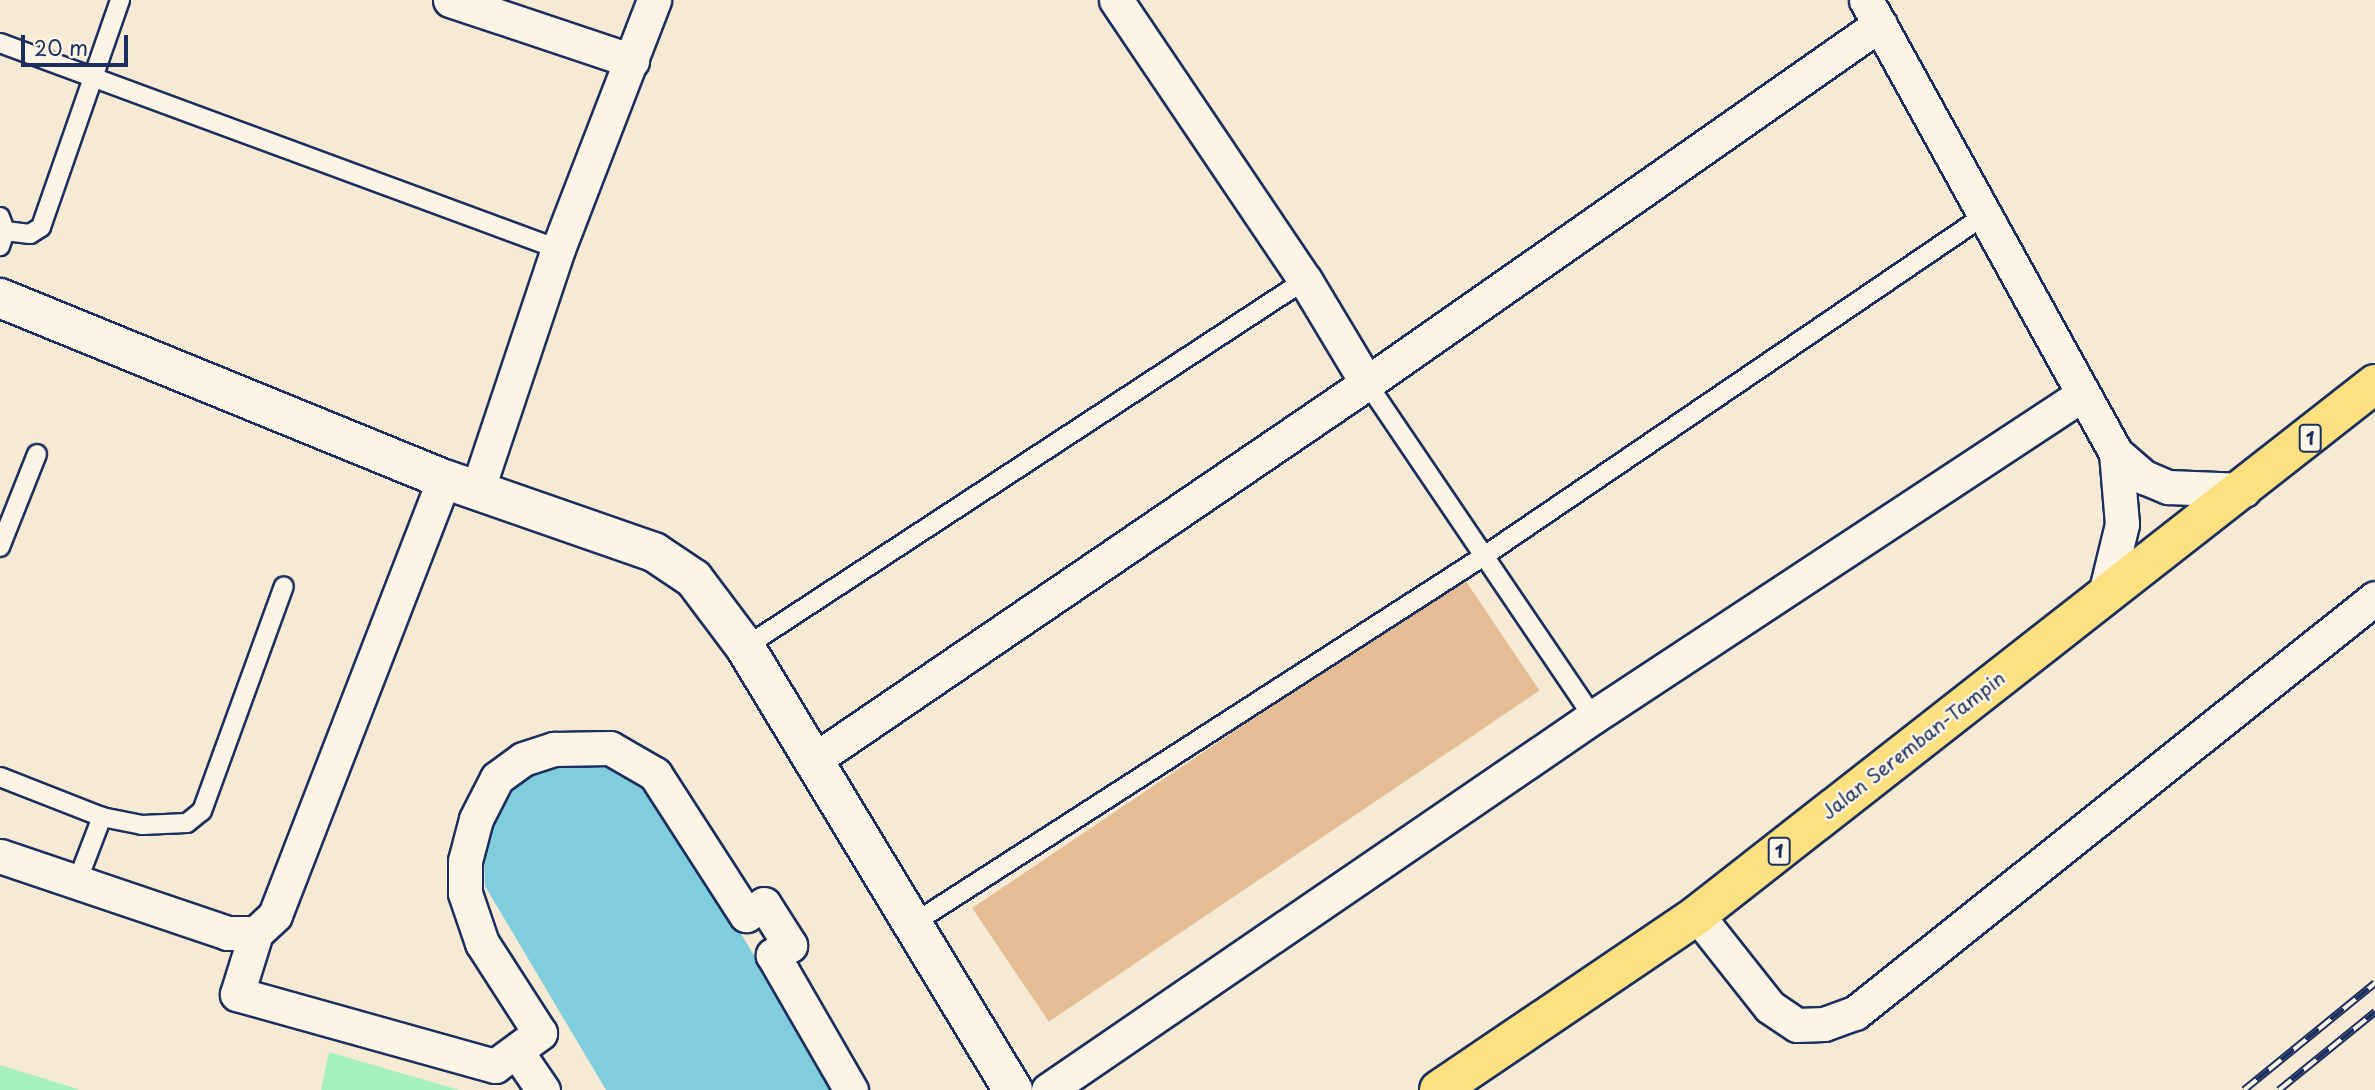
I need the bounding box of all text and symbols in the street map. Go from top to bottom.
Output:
scale bar [24,21,131,65]
text: 20 m [34,31,88,63]
road number: 1 [2298,424,2322,452]
street label: Jalan Seremban-Tampin [1817,666,2009,824]
road number: 1 [1767,836,1791,866]

